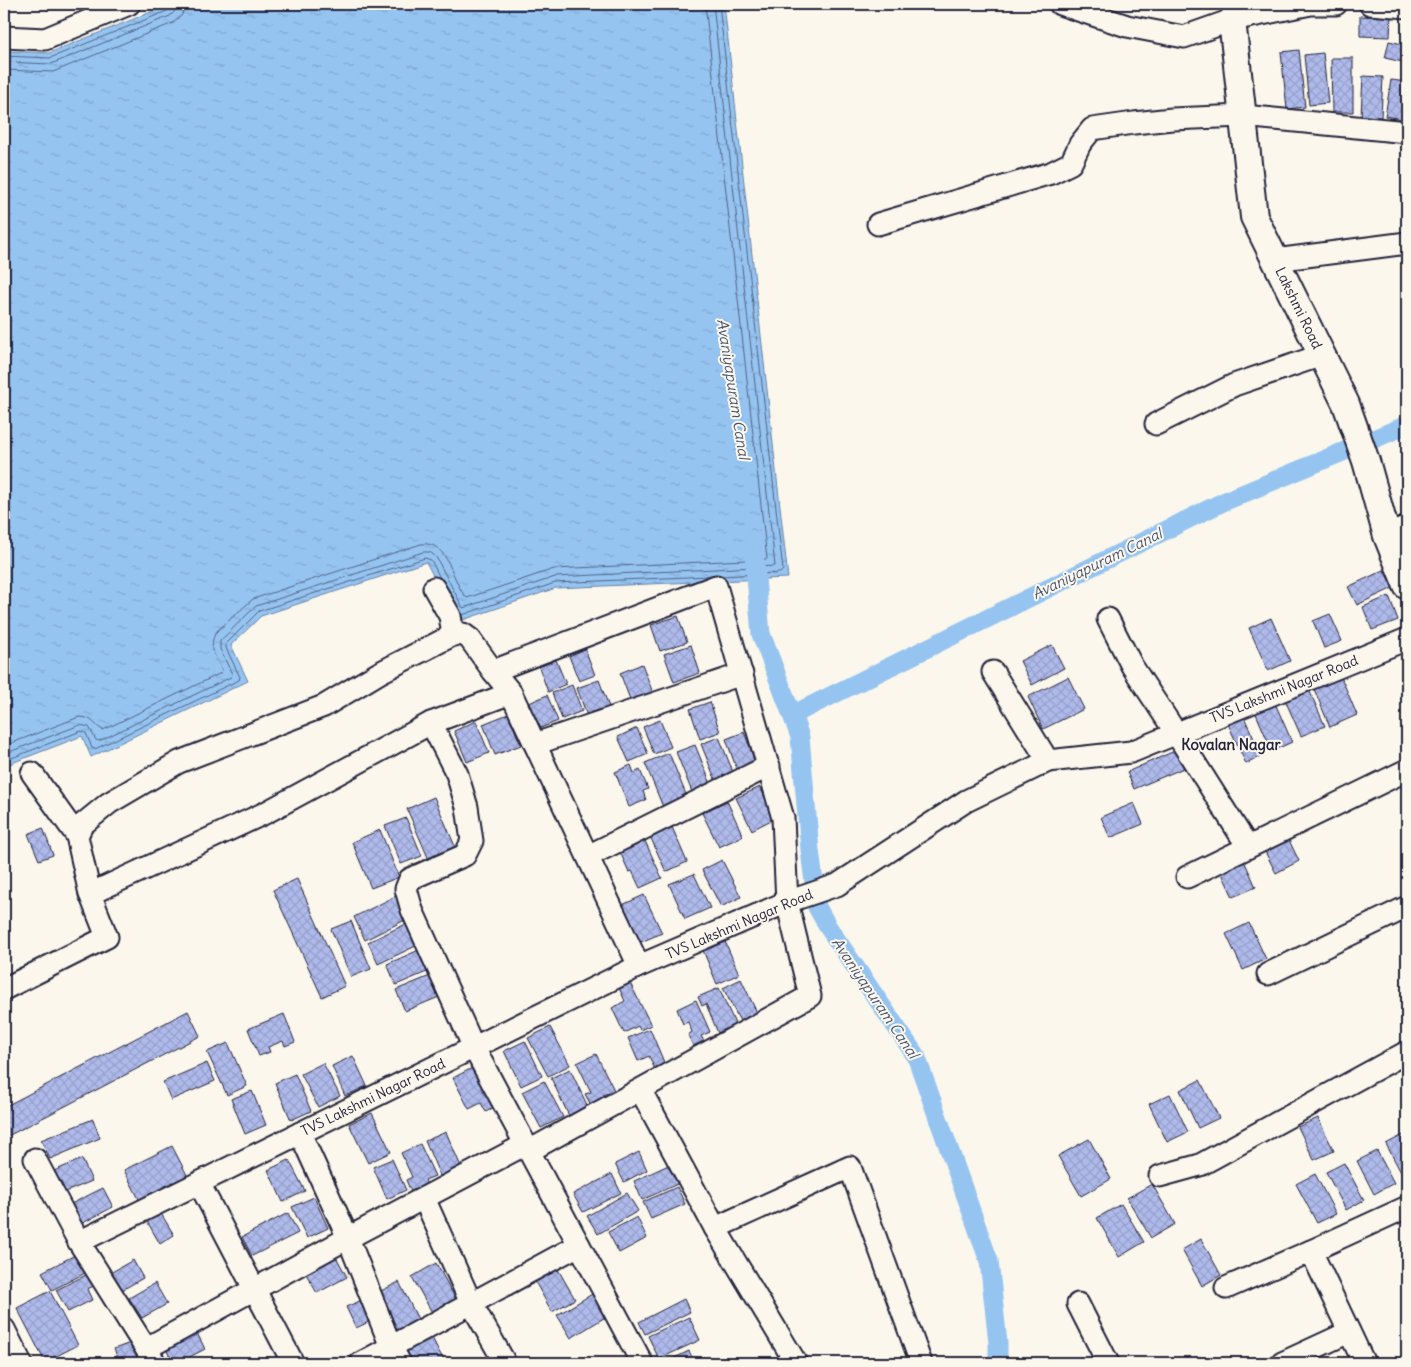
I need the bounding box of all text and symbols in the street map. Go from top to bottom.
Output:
street label: Lakshmi Road [1271,264,1327,352]
water label: Avaniyapuram Canal [713,317,754,463]
water label: Avaniyapuram Canal [1029,523,1167,603]
street label: TVS Lakshmi Nagar Road [1207,651,1361,727]
district label: Kovalan Nagar [1181,735,1282,755]
street label: TVS Lakshmi Nagar Road [663,885,815,963]
water label: Avaniyapuram Canal [828,934,924,1064]
street label: TVS Lakshmi Nagar Road [298,1054,448,1140]

